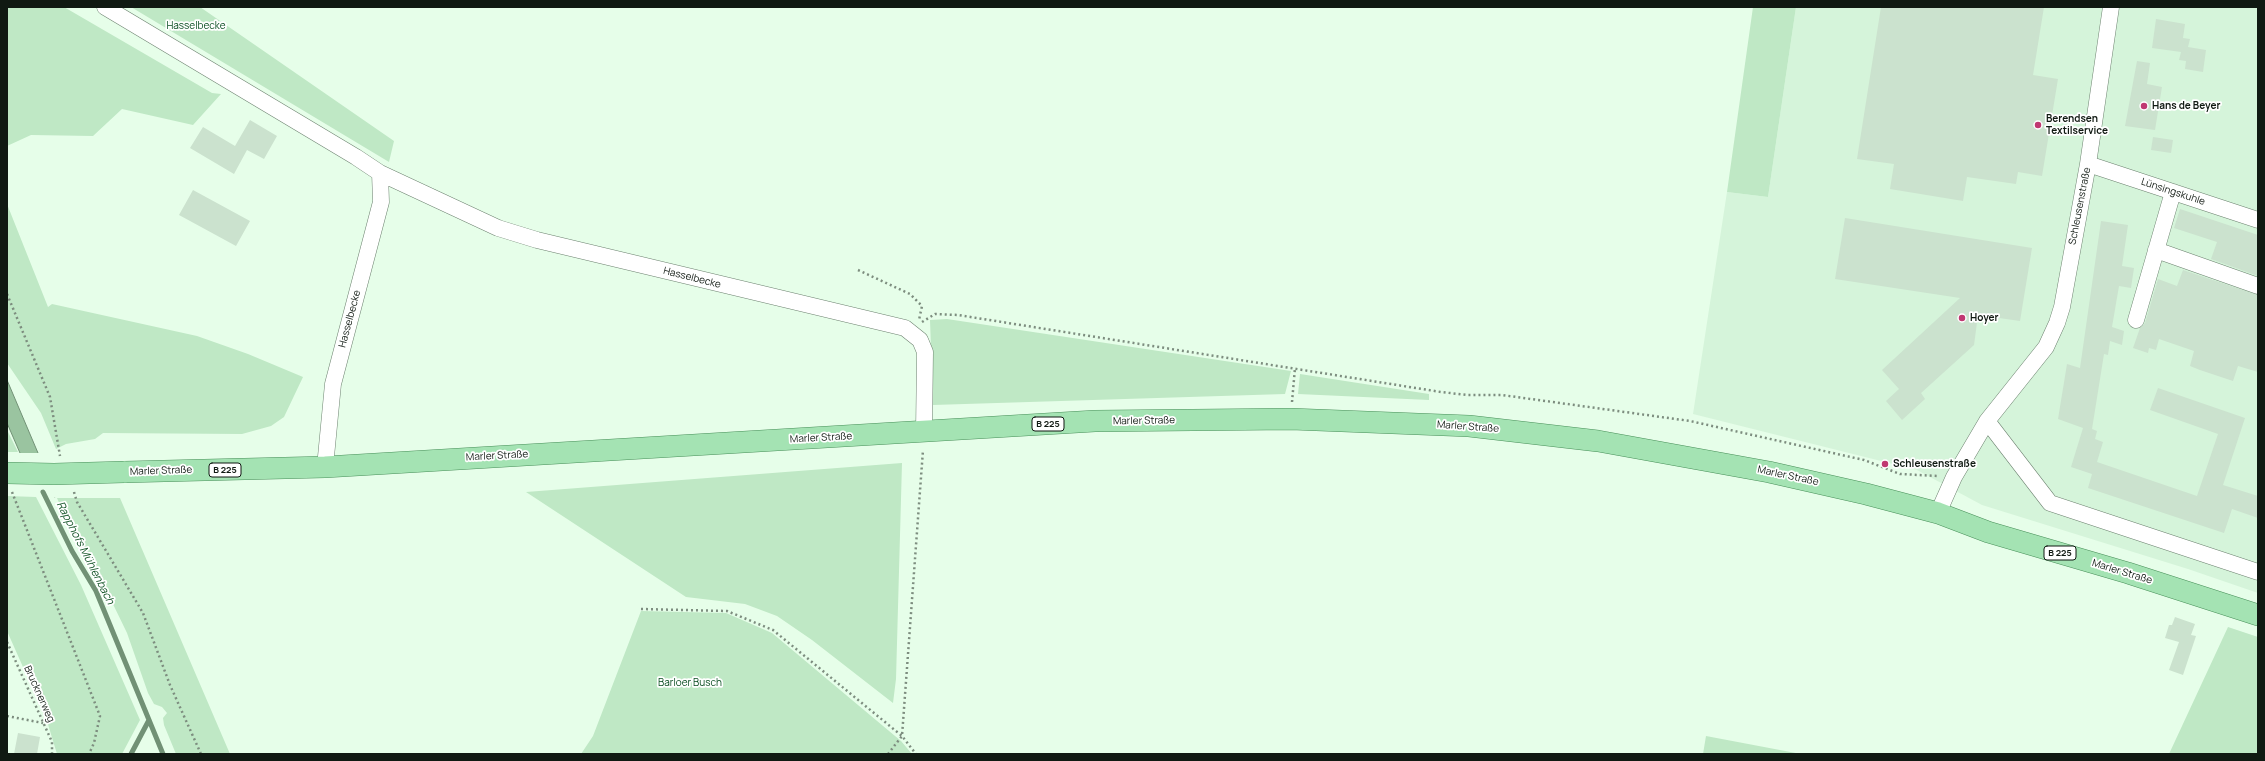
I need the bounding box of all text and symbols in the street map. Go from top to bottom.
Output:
park label: Hasselbecke [166,20,226,32]
place label: Hans de Beyer [2152,100,2220,112]
marker: Hans de Beyer [2139,101,2149,111]
place label: Berendsen Textilservice [2046,113,2108,136]
marker: Berendsen Textilservice [2033,120,2043,130]
street label: Schleusenstraße [2067,166,2093,246]
street label: Lünsingskuhle [2139,176,2207,208]
street label: Hasselbecke [662,265,722,291]
street label: Hasselbecke [337,289,363,349]
place label: Hoyer [1970,312,1999,324]
marker: Hoyer [1957,313,1967,323]
street label: Marler Straße [1113,414,1175,428]
road number: B 225 [1032,417,1064,431]
street label: Marler Straße [1437,419,1499,435]
street label: Marler Straße [790,430,852,446]
street label: Marler Straße [466,448,528,464]
place label: Schleusenstraße [1893,458,1976,470]
marker: Schleusenstraße [1880,459,1890,469]
road number: B 225 [209,463,241,477]
street label: Marler Straße [130,464,192,478]
street label: Marler Straße [1756,464,1820,488]
water label: Rapphofs Mühlenbach [53,499,117,607]
road number: B 225 [2044,546,2076,560]
street label: Marler Straße [2090,557,2154,587]
street label: Brucknerweg [21,664,57,724]
park label: Barloer Busch [658,677,722,689]

